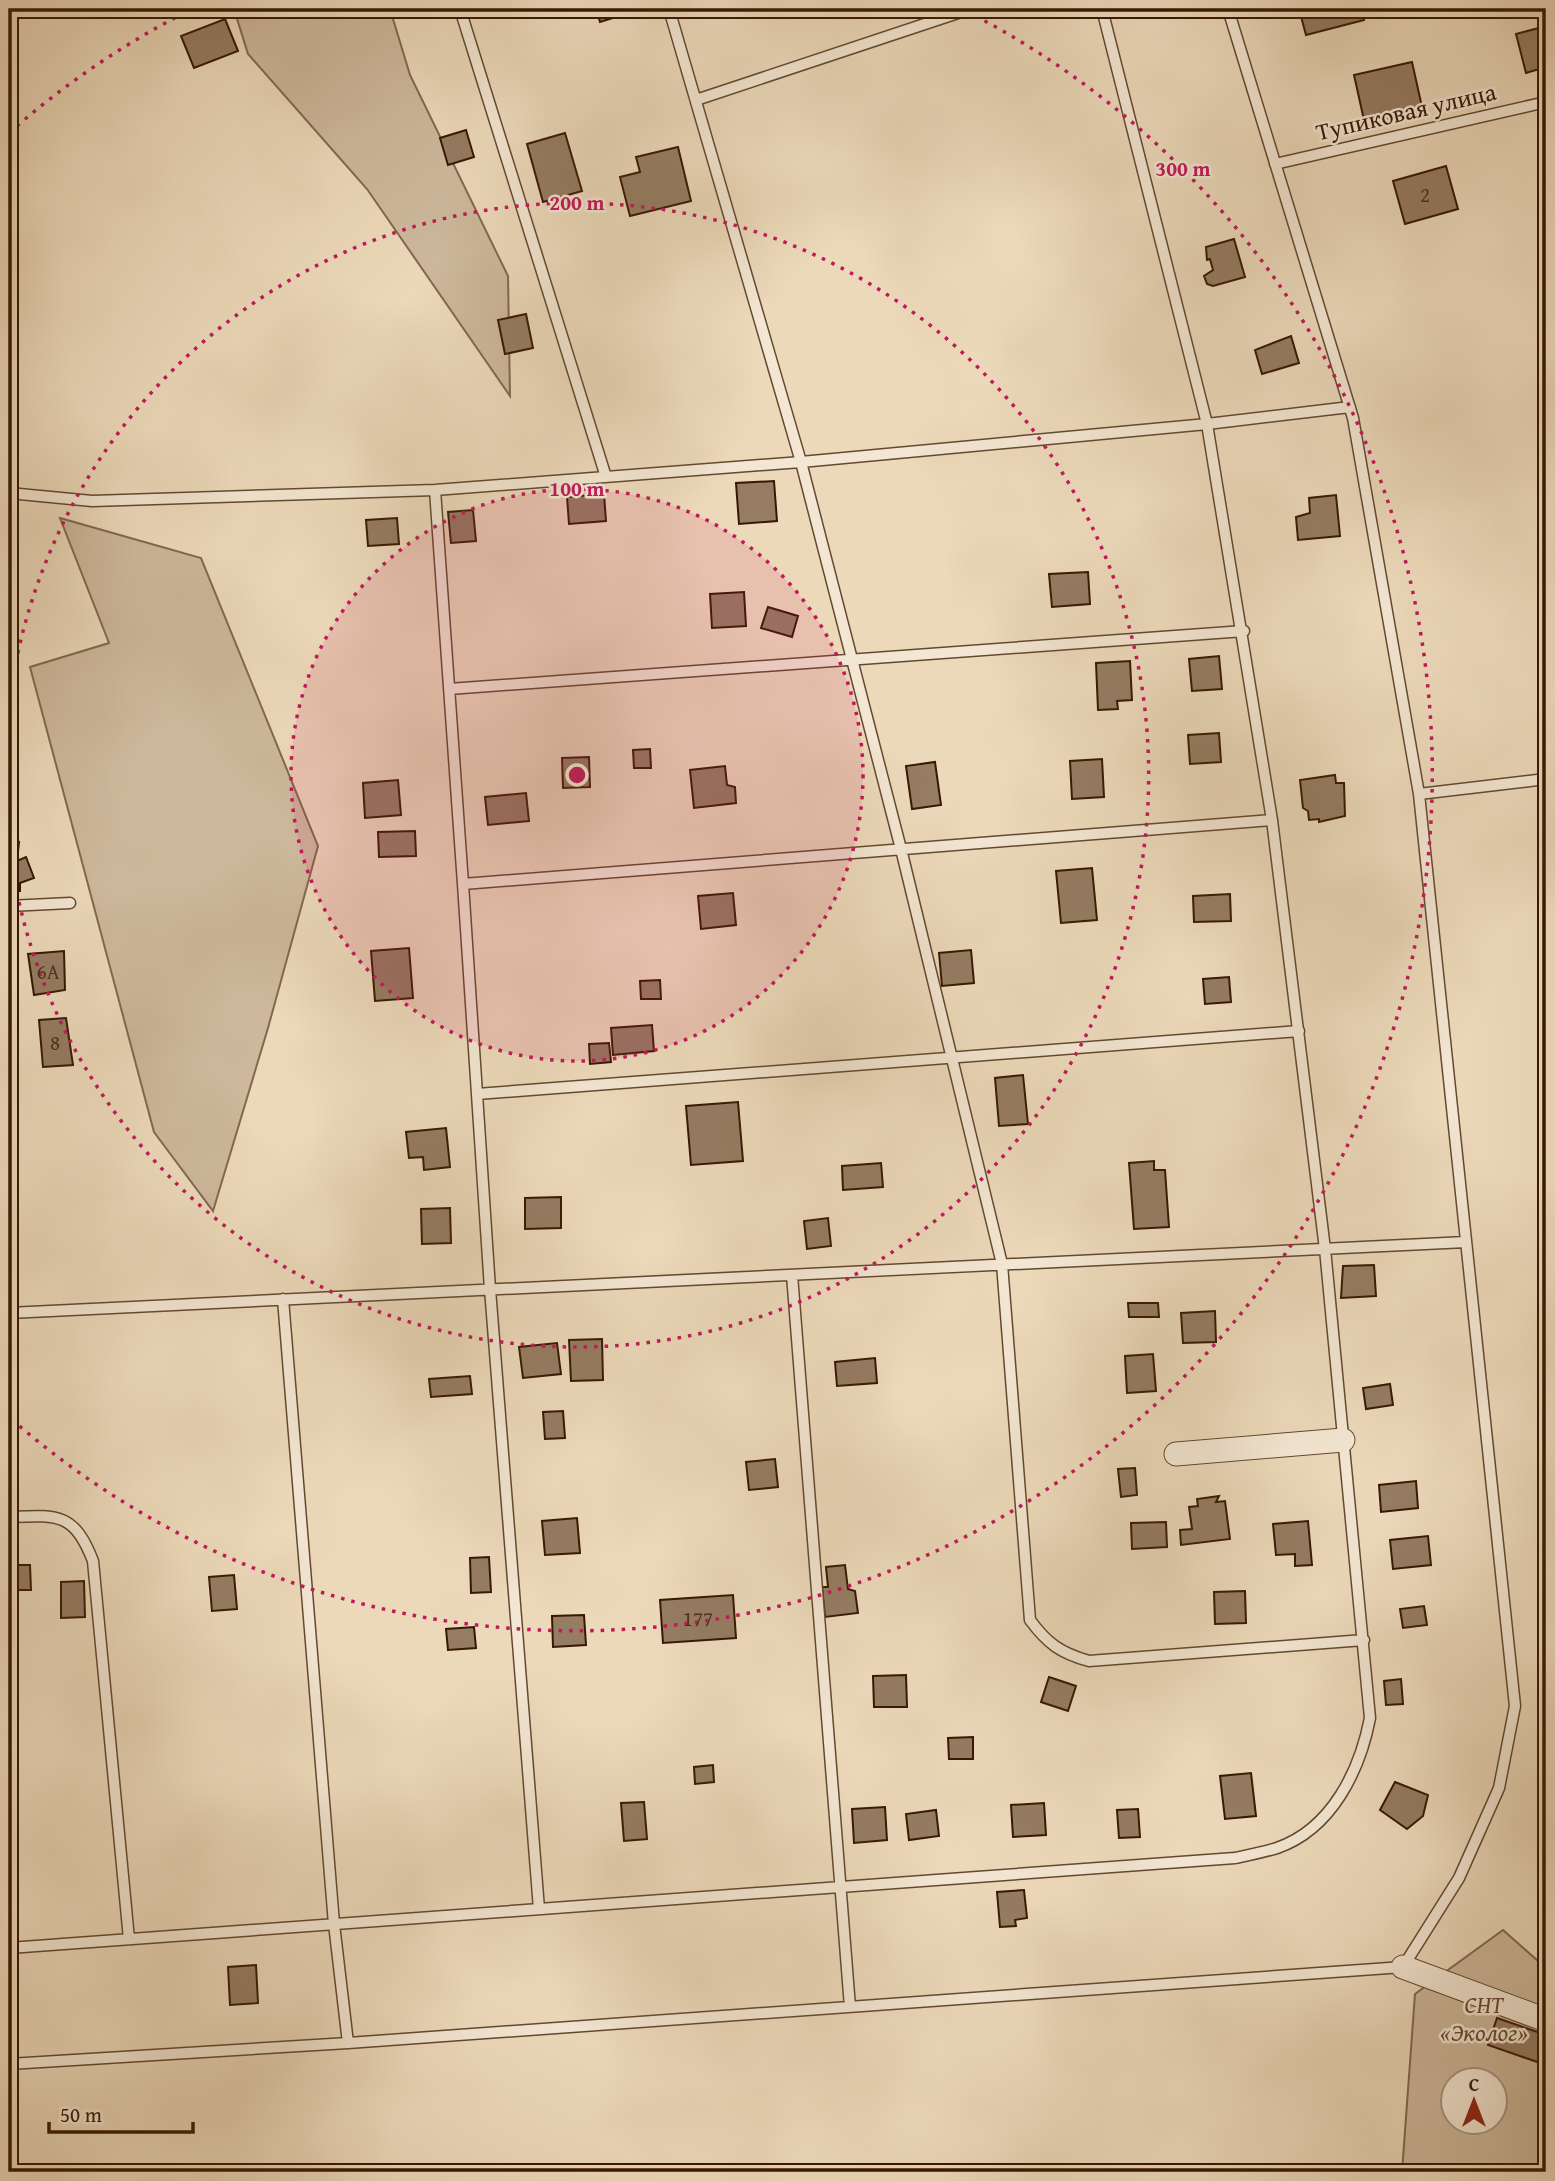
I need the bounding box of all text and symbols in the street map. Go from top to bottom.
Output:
street label: Тупиковая улица [1312,74,1500,149]
text: 300 m [1155,153,1211,184]
house number: 2 [1420,179,1430,210]
text: 200 m [549,187,605,218]
text: 100 m [549,473,605,504]
centre of rings [565,763,589,787]
house number: 6А [37,956,60,987]
house number: 8 [50,1027,60,1058]
house number: 177 [683,1603,713,1634]
park label: СНТ «Эколог» [1440,1987,1528,2050]
north arrow [1440,2066,1510,2136]
text: С [1469,2070,1480,2098]
scale bar [49,2090,192,2134]
text: 50 m [60,2099,102,2130]

